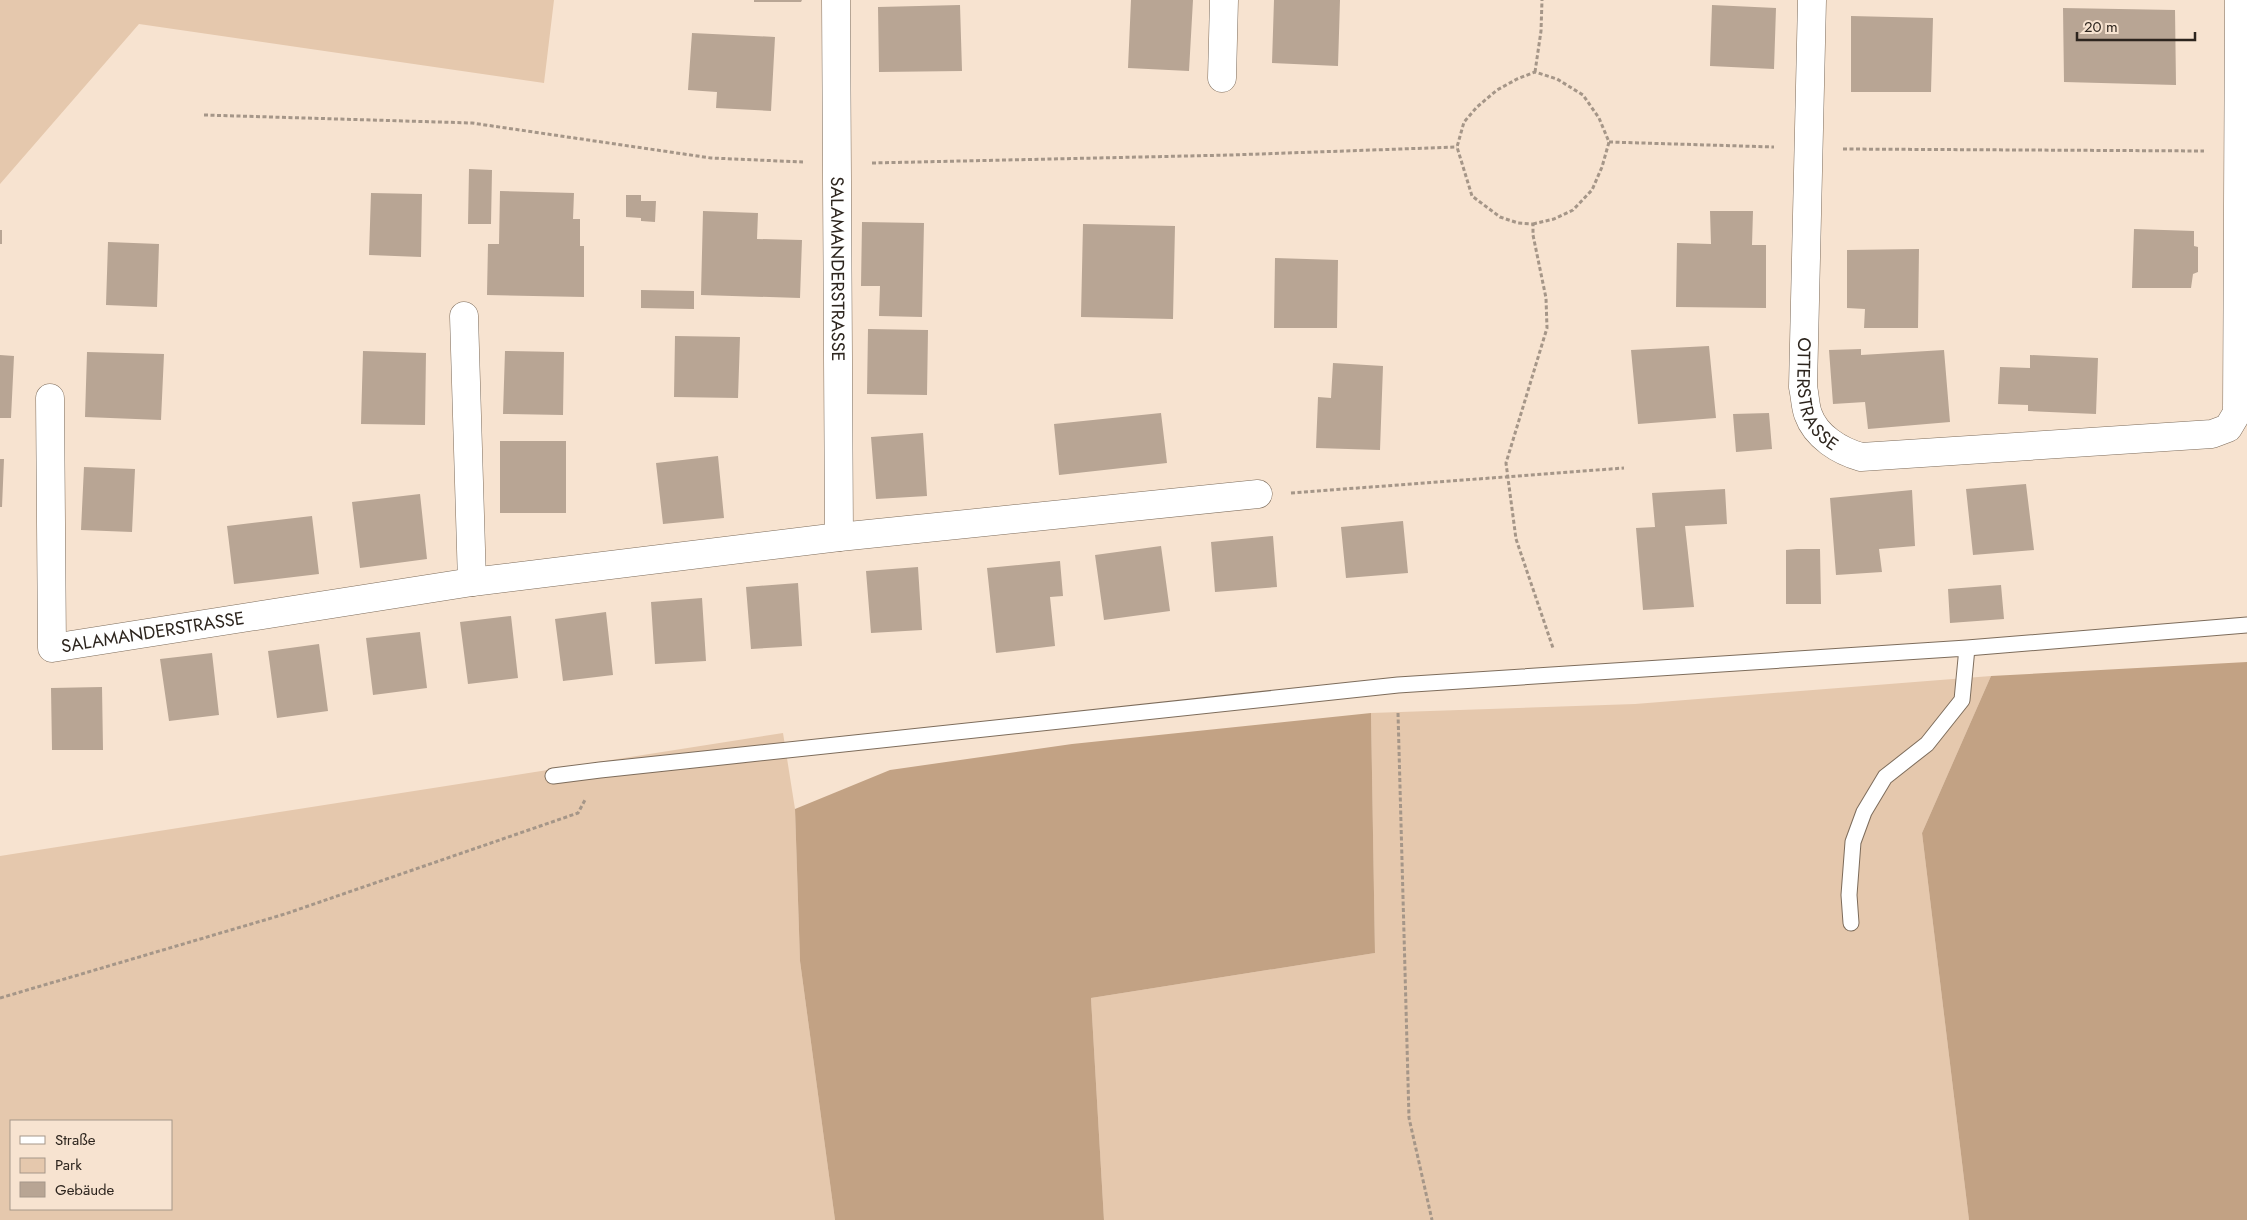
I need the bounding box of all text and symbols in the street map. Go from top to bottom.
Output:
scale bar [2077,10,2194,42]
text: 20 m [2084,16,2118,38]
street label: SALAMANDERSTRASSE [824,176,851,362]
street label: OTTERSTRASSE [1790,337,1844,457]
street label: SALAMANDERSTRASSE [59,605,246,659]
legend [10,1120,172,1210]
text: Straße [55,1129,96,1151]
text: Park [55,1154,82,1176]
text: Gebäude [55,1179,115,1201]

